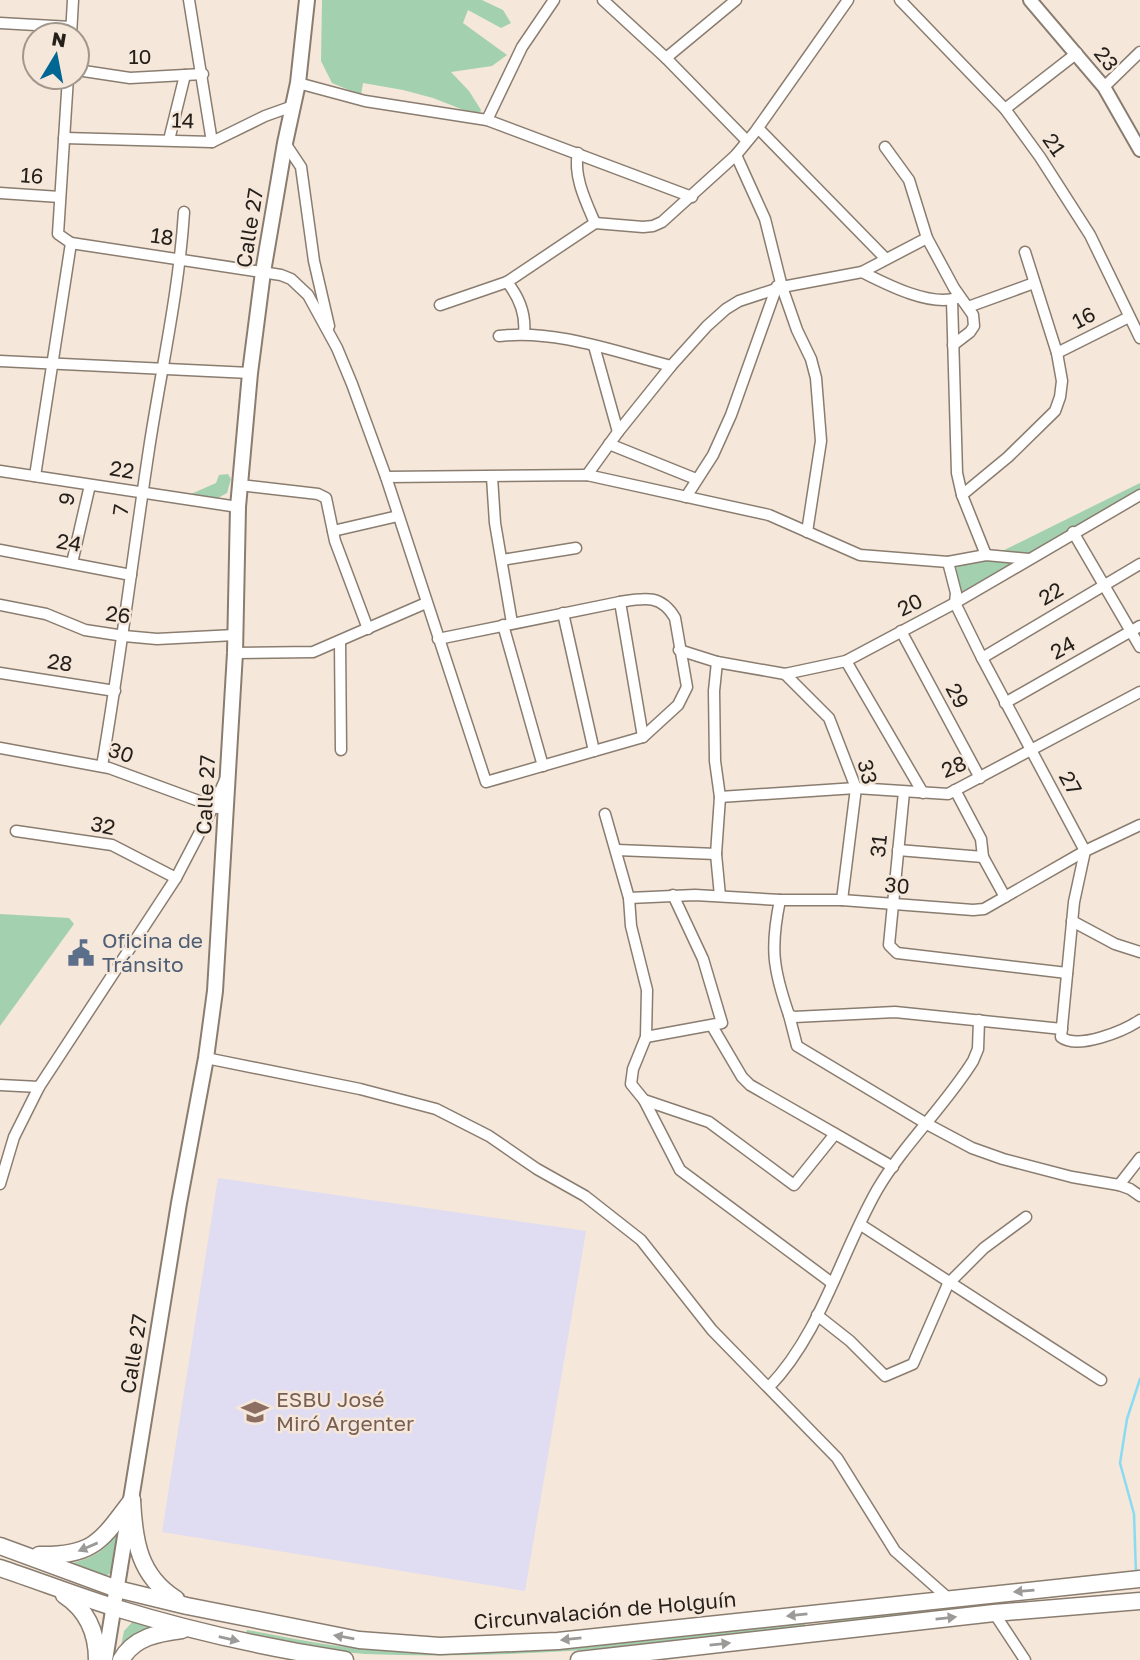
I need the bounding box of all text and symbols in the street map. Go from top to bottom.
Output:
north arrow [21,21,91,91]
text: N [50,26,68,51]
street label: 23 [1089,41,1125,76]
street label: 10 [128,43,152,69]
street label: 14 [171,107,195,133]
street label: 21 [1038,128,1072,161]
street label: 16 [20,161,44,189]
street label: Calle 27 [230,186,268,269]
street label: 18 [149,222,175,250]
street label: 16 [1067,300,1100,334]
street label: 22 [108,454,136,484]
street label: 9 [52,490,80,508]
street label: 7 [106,503,134,517]
street label: 24 [55,527,84,557]
street label: 22 [1033,576,1068,611]
street label: 20 [892,587,927,621]
street label: 26 [104,599,132,629]
street label: 24 [1045,630,1080,665]
street label: 28 [46,647,75,677]
street label: 29 [941,678,975,713]
street label: 30 [105,736,137,768]
street label: 28 [937,749,970,783]
street label: Calle 27 [190,754,220,836]
street label: 33 [852,757,884,787]
street label: 27 [1054,766,1088,799]
street label: 32 [89,810,118,840]
street label: 31 [864,833,892,858]
street label: 30 [883,871,911,899]
place label: Oficina de Tránsito [102,927,203,977]
public building icon: Oficina de Tránsito [66,938,96,968]
street label: Calle 27 [114,1312,152,1395]
place label: ESBU José Miró Argenter [276,1386,414,1436]
school or university icon: ESBU José Miró Argenter [240,1397,270,1427]
one-way arrow [78,1541,98,1553]
street label: Circunvalación de Holguín [473,1586,737,1634]
one-way arrow [1012,1586,1034,1597]
one-way arrow [786,1609,808,1620]
one-way arrow [935,1613,957,1624]
one-way arrow [333,1631,355,1642]
one-way arrow [218,1633,240,1644]
one-way arrow [560,1634,582,1645]
one-way arrow [709,1638,731,1649]

